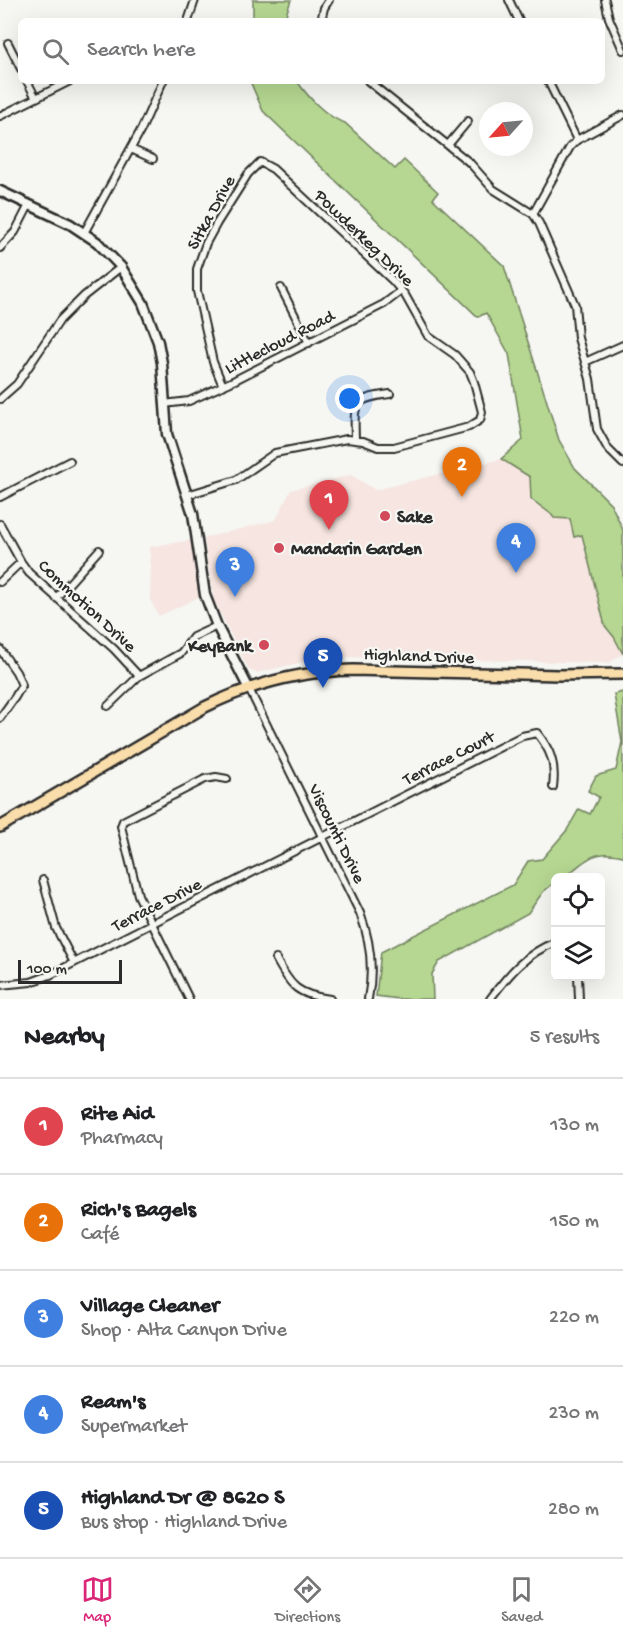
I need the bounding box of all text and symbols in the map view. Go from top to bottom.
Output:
search box [18,18,605,84]
icon: search [39,35,72,68]
text: Search here [87,38,195,64]
north arrow [479,102,533,156]
street label: Sitka Drive [183,172,241,254]
street label: Powderkeg Drive [308,185,418,292]
street label: Littlecloud Road [222,306,340,380]
your location [335,384,364,413]
pin: 2 [442,448,482,497]
pin: 1 [310,480,348,530]
place label: Sake [397,508,433,529]
marker: Sake [378,509,392,523]
pin: 4 [496,524,536,573]
place label: Mandarin Garden [291,540,422,561]
marker: Mandarin Garden [272,541,286,555]
pin: 3 [216,548,254,597]
street label: Commotion Drive [33,556,140,658]
place label: KeyBank [187,637,254,658]
marker: KeyBank [257,638,271,652]
pin: 5 [304,638,342,688]
street label: Highland Drive [363,645,475,670]
street label: Terrace Court [399,726,500,792]
street label: Viscounti Drive [302,780,369,888]
map controls [551,873,605,981]
button: locate [551,873,605,927]
street label: Terrace Drive [108,874,206,938]
button: layers [551,927,605,981]
scale bar [18,957,122,984]
text: 100 m [27,961,67,980]
text: Nearby [24,1023,105,1054]
text: 5 results [530,1027,599,1050]
text: Rite Aid [81,1102,153,1128]
text: 1 [39,1115,48,1138]
text: 130 m [550,1115,599,1138]
text: Pharmacy [81,1128,163,1151]
text: Rich's Bagels [81,1198,196,1224]
text: 2 [39,1211,48,1234]
text: 150 m [550,1211,599,1234]
text: Café [81,1224,119,1247]
text: Village Cleaner [81,1294,219,1320]
text: 3 [38,1307,49,1330]
text: 220 m [549,1307,599,1330]
text: Shop · Alta Canyon Drive [81,1320,287,1343]
text: Ream's [81,1390,145,1416]
text: 4 [39,1403,48,1426]
text: 230 m [549,1403,599,1426]
text: Supermarket [81,1416,187,1439]
text: Highland Dr @ 8620 S [81,1486,284,1512]
text: 5 [38,1499,49,1522]
text: 280 m [548,1499,599,1522]
text: Bus stop · Highland Drive [81,1512,287,1535]
tab: Map [81,1573,114,1628]
tab: Directions [275,1573,340,1628]
tab: Saved [501,1573,542,1628]

